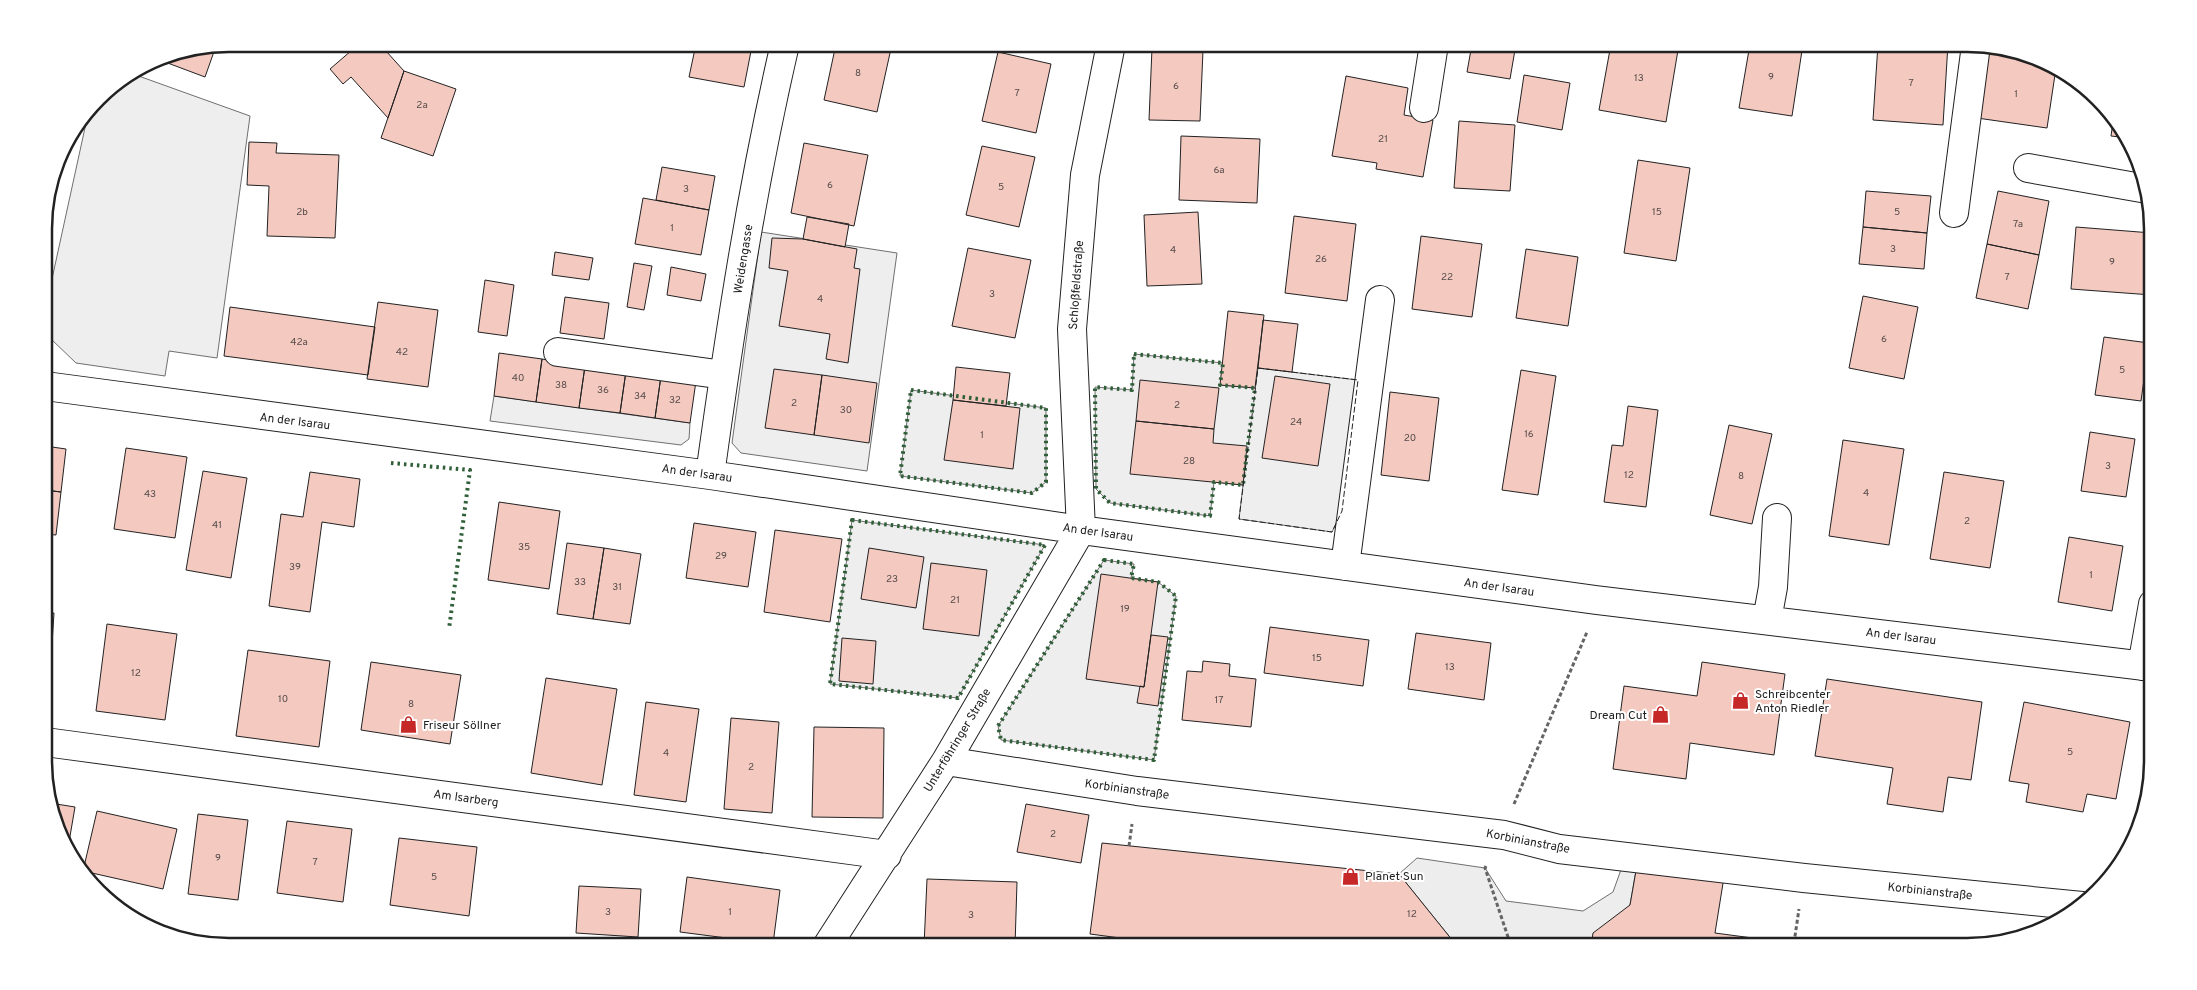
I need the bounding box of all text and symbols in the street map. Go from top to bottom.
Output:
house number: 8 [855,67,861,80]
house number: 9 [1768,71,1774,84]
house number: 13 [1634,72,1644,85]
house number: 7 [1908,77,1914,90]
house number: 6 [1173,80,1179,93]
house number: 7 [1014,87,1020,100]
house number: 1 [2014,88,2018,101]
house number: 2a [416,99,428,112]
house number: 21 [1378,133,1388,146]
house number: 6a [1213,164,1225,177]
house number: 6 [827,179,833,192]
house number: 5 [998,181,1004,194]
house number: 3 [683,183,689,196]
house number: 2b [296,206,308,219]
house number: 15 [1652,206,1662,219]
house number: 5 [1894,206,1900,219]
house number: 7a [2013,218,2023,231]
house number: 1 [670,222,674,235]
street label: Weidengasse [731,223,757,295]
street label: Schloßfeldstraße [1066,240,1088,330]
house number: 3 [1890,243,1896,256]
house number: 4 [1170,244,1176,257]
house number: 26 [1315,253,1327,266]
house number: 9 [2109,256,2115,269]
house number: 22 [1441,271,1453,284]
house number: 7 [2004,271,2010,284]
house number: 3 [989,288,995,301]
house number: 4 [817,293,823,306]
house number: 6 [1881,333,1887,346]
house number: 42a [290,336,308,349]
house number: 42 [396,346,408,359]
house number: 5 [2119,364,2125,377]
house number: 40 [512,372,524,385]
house number: 38 [555,379,567,392]
house number: 36 [597,384,609,397]
house number: 34 [634,390,646,403]
house number: 32 [669,394,681,407]
house number: 2 [791,397,797,410]
house number: 2 [1174,399,1180,412]
house number: 30 [840,404,852,417]
street label: An der Isarau [259,410,331,434]
house number: 24 [1290,416,1302,429]
house number: 16 [1524,428,1534,441]
house number: 1 [980,429,984,442]
house number: 20 [1404,432,1416,445]
house number: 28 [1183,455,1195,468]
house number: 3 [2105,460,2111,473]
street label: An der Isarau [661,461,733,487]
house number: 12 [1624,469,1634,482]
house number: 8 [1738,470,1744,483]
house number: 4 [1863,487,1869,500]
house number: 43 [144,488,156,501]
house number: 2 [1964,515,1970,528]
house number: 41 [212,519,222,532]
street label: An der Isarau [1062,520,1134,546]
house number: 35 [518,541,530,554]
house number: 29 [715,550,727,563]
house number: 39 [289,561,301,574]
house number: 1 [2089,569,2093,582]
house number: 23 [886,573,898,586]
street label: An der Isarau [1463,575,1535,601]
house number: 33 [574,576,586,589]
house number: 31 [612,581,622,594]
house number: 21 [950,594,960,607]
house number: 19 [1120,603,1130,616]
street label: An der Isarau [1865,625,1937,649]
house number: 15 [1312,652,1322,665]
house number: 13 [1445,661,1455,674]
house number: 12 [131,667,141,680]
street label: Unterföhringer Straße [921,686,995,795]
place label: Schreibcenter Anton Riedler [1755,687,1831,717]
shop icon: Schreibcenter Anton Riedler [1731,691,1751,711]
house number: 10 [278,693,288,706]
house number: 17 [1215,694,1223,707]
house number: 8 [408,698,414,711]
shop icon: Dream Cut [1651,705,1671,725]
place label: Dream Cut [1589,708,1647,724]
shop icon: Friseur Söllner [399,715,419,735]
place label: Friseur Söllner [423,718,501,734]
house number: 5 [2067,746,2073,759]
house number: 4 [663,747,669,760]
house number: 2 [748,761,754,774]
street label: Korbinianstraße [1084,776,1170,804]
street label: Am Isarberg [432,787,499,811]
street label: Korbinianstraße [1485,826,1571,858]
house number: 2 [1050,828,1056,841]
house number: 9 [215,852,221,865]
house number: 7 [312,856,318,869]
shop icon: Planet Sun [1341,866,1361,886]
place label: Planet Sun [1365,869,1424,885]
house number: 5 [431,871,437,884]
street label: Korbinianstraße [1887,880,1973,904]
house number: 3 [605,906,611,919]
house number: 1 [728,906,732,919]
house number: 12 [1407,908,1417,921]
house number: 3 [968,909,974,922]

